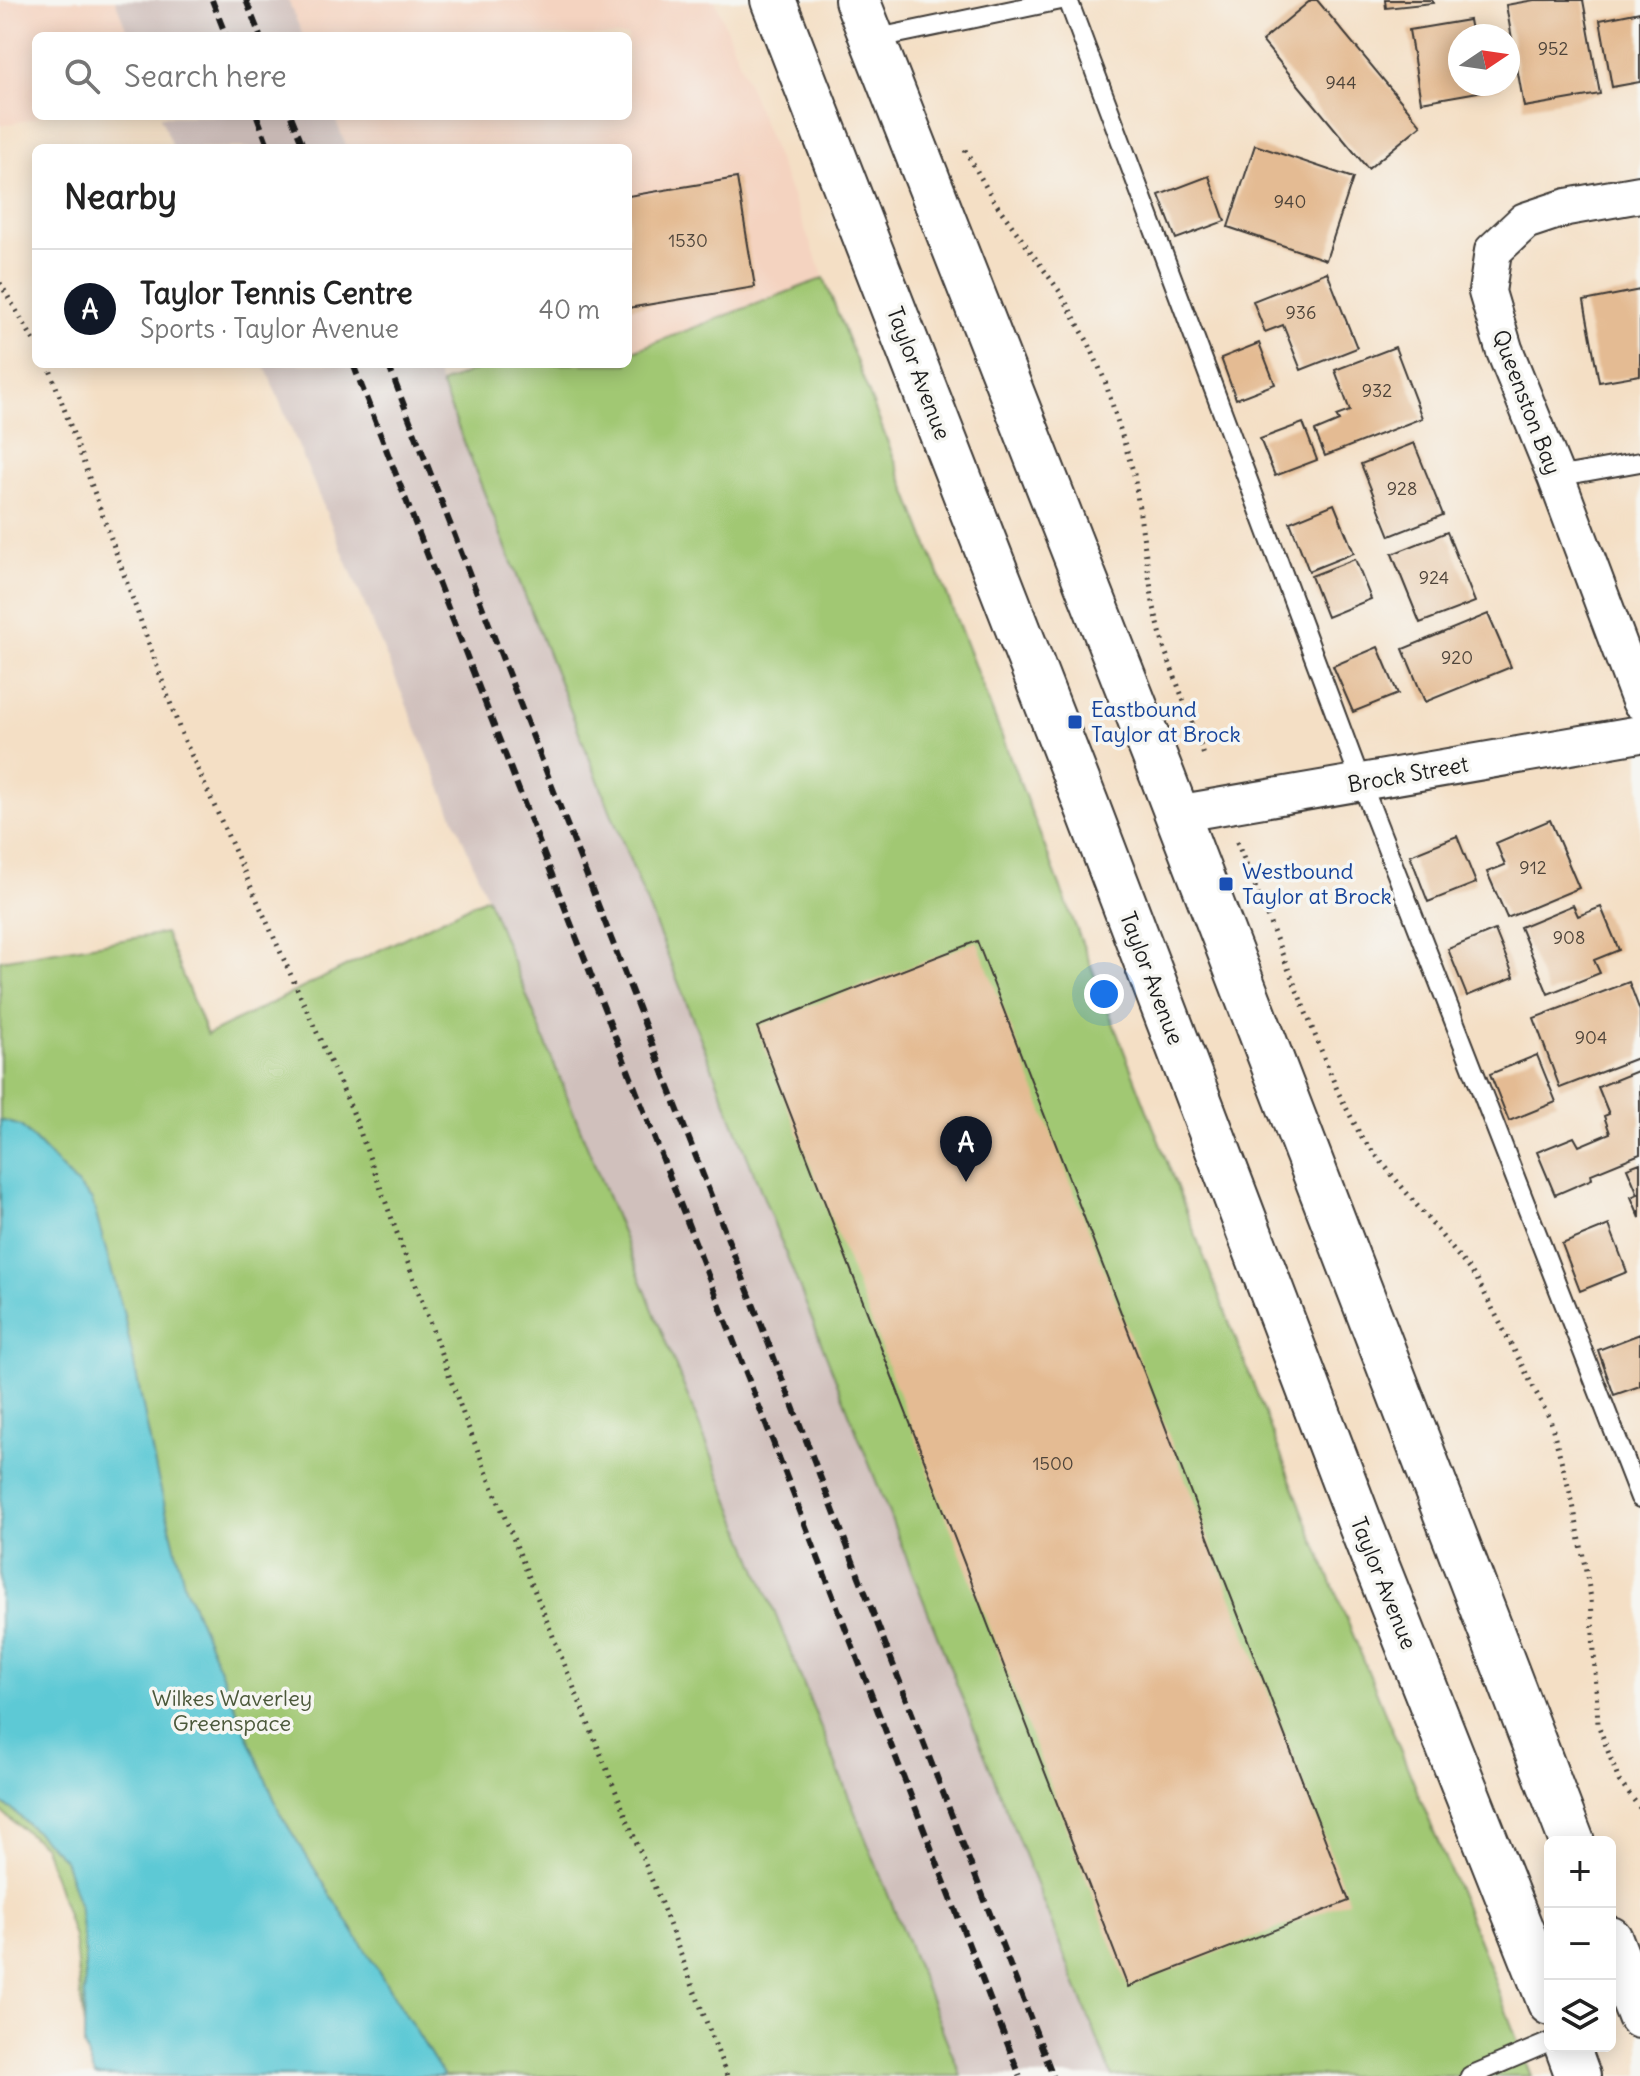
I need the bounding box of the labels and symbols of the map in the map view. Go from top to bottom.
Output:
north arrow [1448,24,1520,96]
house number: 952 [1538,37,1568,60]
house number: 944 [1325,71,1357,94]
house number: 940 [1274,190,1306,213]
house number: 1530 [668,229,708,252]
house number: 936 [1286,301,1316,324]
street label: Taylor Avenue [881,303,957,443]
street label: Queenston Bay [1487,326,1567,478]
house number: 932 [1362,379,1392,402]
house number: 928 [1387,477,1417,500]
house number: 924 [1419,566,1449,589]
house number: 920 [1441,646,1473,669]
place label: Eastbound Taylor at Brock [1091,695,1241,748]
marker: Eastbound Taylor at Brock [1066,713,1084,731]
street label: Brock Street [1346,750,1470,798]
house number: 912 [1519,856,1547,879]
place label: Westbound Taylor at Brock [1242,857,1392,910]
marker: Westbound Taylor at Brock [1217,875,1235,893]
street label: Taylor Avenue [1114,908,1190,1048]
house number: 908 [1553,926,1585,949]
your location [1084,974,1124,1014]
house number: 904 [1575,1026,1607,1049]
pin: A [940,1116,992,1182]
house number: 1500 [1032,1452,1074,1475]
street label: Taylor Avenue [1345,1513,1423,1653]
park label: Wilkes Waverley Greenspace [152,1684,312,1737]

